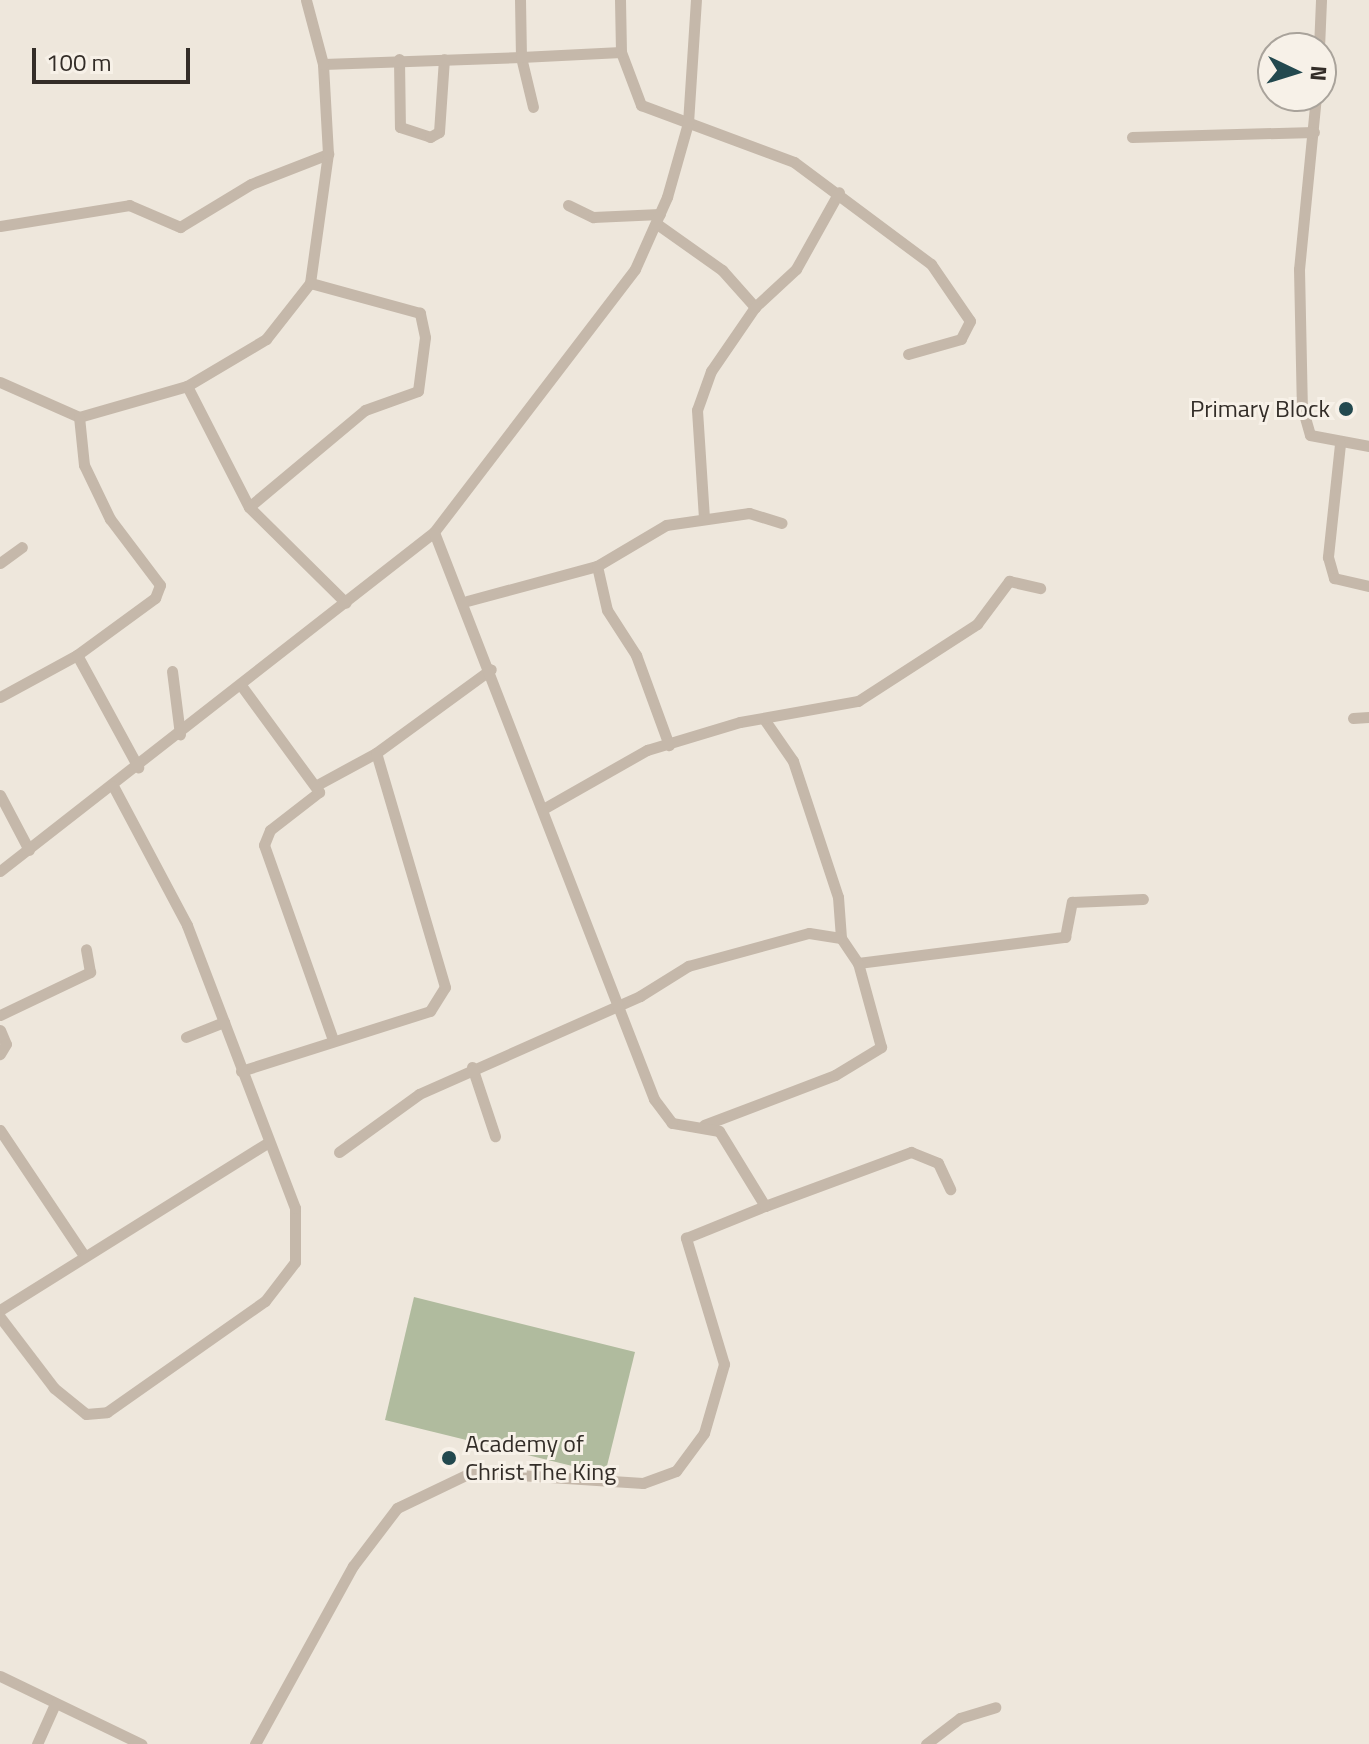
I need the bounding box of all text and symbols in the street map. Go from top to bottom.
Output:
scale bar [36,32,194,82]
north arrow [1257,32,1337,112]
text: 100 m [46,44,112,80]
text: N [1301,65,1336,82]
place label: Primary Block [1190,395,1330,423]
marker: Primary Block [1337,400,1355,418]
place label: Academy of Christ The King [465,1430,616,1486]
marker: Academy of Christ The King [440,1449,458,1467]

